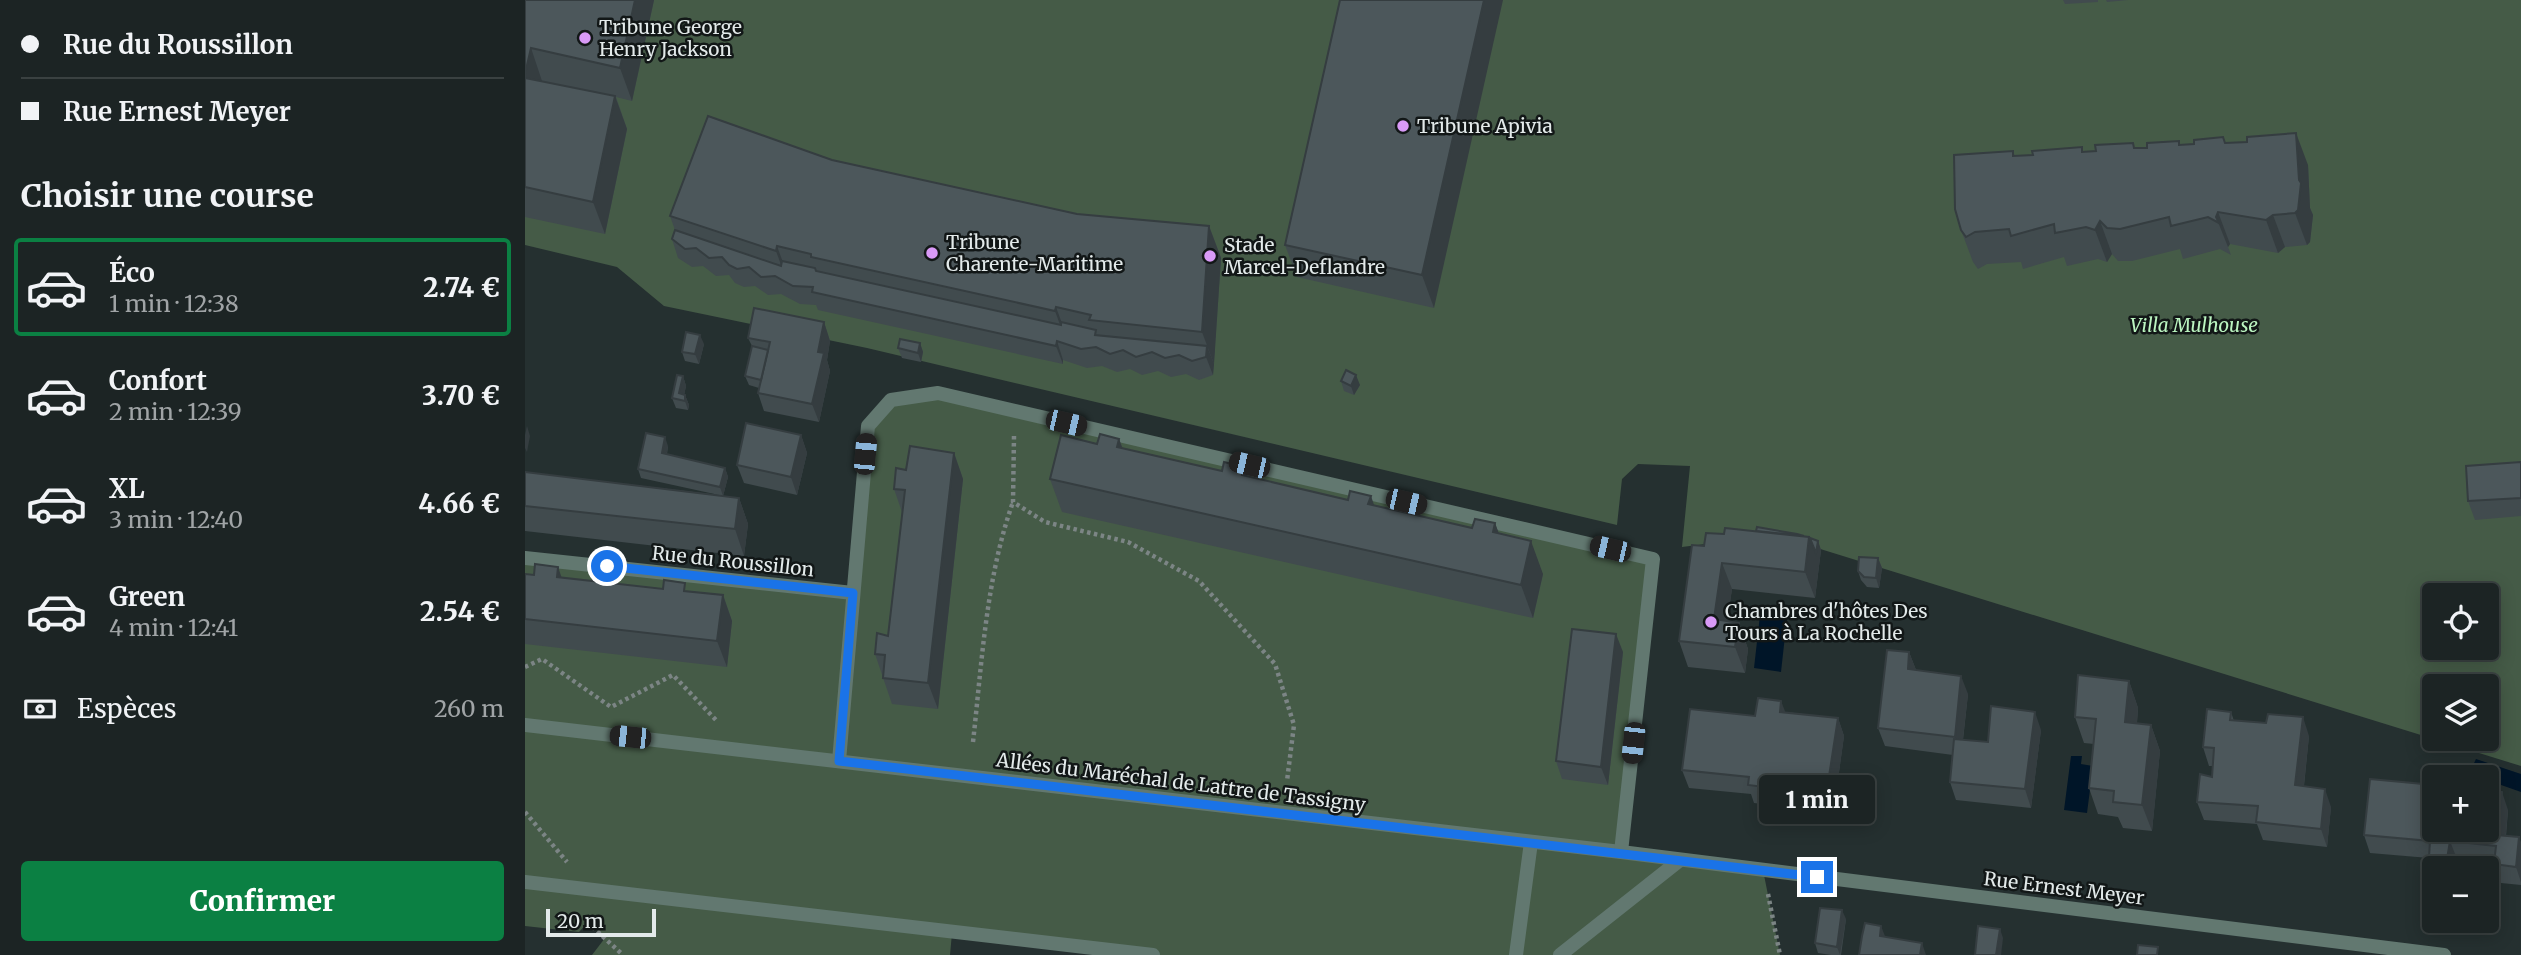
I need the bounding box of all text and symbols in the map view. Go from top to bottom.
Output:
place label: Tribune George Henry Jackson [599,15,742,61]
text: Rue du Roussillon [63,28,293,61]
marker: Tribune George Henry Jackson [577,30,593,46]
text: Rue Ernest Meyer [63,95,291,128]
place label: Tribune Apivia [1417,114,1553,138]
marker: Tribune Apivia [1395,118,1411,134]
text: Choisir une course [21,176,314,216]
place label: Tribune Charente-Maritime [946,230,1123,276]
place label: Stade Marcel-Deflandre [1224,233,1385,279]
marker: Tribune Charente-Maritime [924,245,940,261]
marker: Stade Marcel-Deflandre [1202,248,1218,264]
icon: car [25,256,88,319]
text: Éco [109,256,155,289]
text: 2.74 € [423,271,500,304]
text: 1 min · 12:38 [109,289,239,318]
park label: Villa Mulhouse [2130,313,2258,337]
icon: car [25,364,88,427]
text: Confort [109,364,207,397]
text: 3.70 € [422,379,500,412]
text: 2 min · 12:39 [109,397,242,426]
car [1044,408,1089,438]
car [853,432,878,476]
car [1227,450,1272,480]
icon: car [25,472,88,535]
text: XL [109,472,145,505]
text: 4.66 € [418,487,500,520]
car [1384,487,1429,517]
text: 3 min · 12:40 [109,505,243,534]
car [1588,534,1633,564]
street label: Rue du Roussillon [651,541,816,581]
route start [591,550,623,582]
icon: car [25,580,88,643]
text: Green [109,580,185,613]
map controls [2422,583,2499,933]
button: locate [2422,583,2499,660]
text: 2.54 € [420,595,500,628]
place label: Chambres d'hôtes Des Tours à La Rochelle [1725,599,1928,645]
text: 4 min · 12:41 [109,613,238,642]
marker: Chambres d'hôtes Des Tours à La Rochelle [1703,614,1719,630]
button: layers [2422,674,2499,751]
icon: cash [21,690,59,728]
text: Espèces [77,692,177,725]
text: 260 m [434,694,504,723]
car [1621,721,1646,765]
car [609,724,652,750]
street label: Allées du Maréchal de Lattre de Tassigny [994,747,1367,817]
button: + [2422,765,2499,842]
callout: 1 min [1759,776,1875,824]
text: 1 min [1785,785,1849,814]
button: − [2422,856,2499,933]
button: Confirmer [21,861,504,941]
route end [1801,861,1833,893]
street label: Rue Ernest Meyer [1982,866,2146,910]
scale bar [546,906,656,938]
text: 20 m [557,909,604,933]

